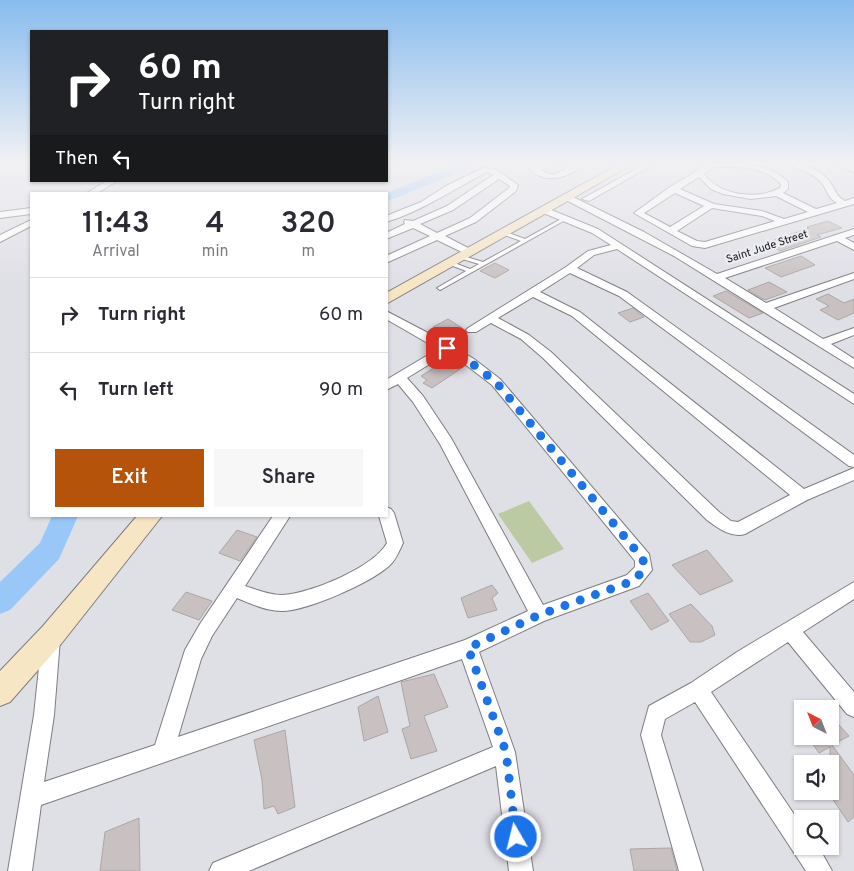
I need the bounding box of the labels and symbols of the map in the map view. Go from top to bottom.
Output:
street label: Saint Jude Street [724,227,810,267]
pin [426,327,468,369]
north arrow [794,700,839,745]
position arrow [489,810,541,862]

